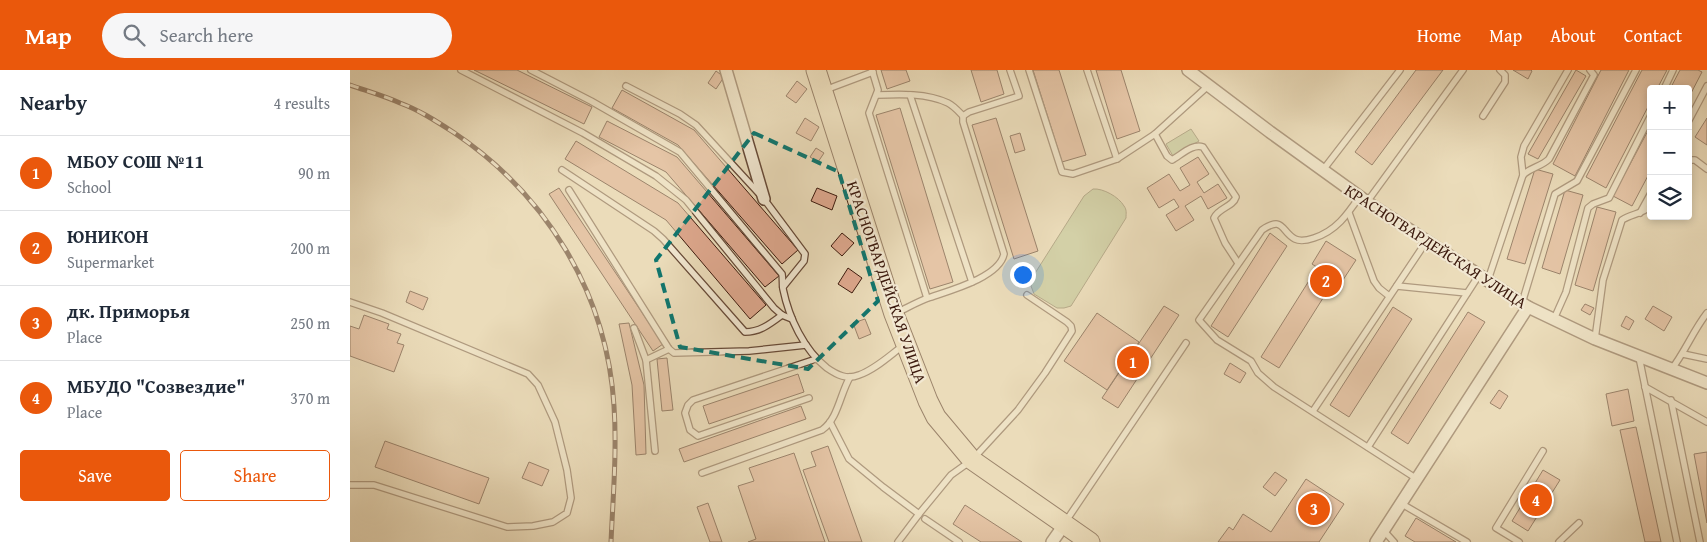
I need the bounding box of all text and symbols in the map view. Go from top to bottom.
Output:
search box [102,13,452,58]
text: Map [25,18,72,53]
icon: search [120,21,148,49]
text: Search here [160,21,253,49]
text: Home [1417,22,1461,49]
text: Map [1489,22,1522,49]
text: About [1550,22,1596,49]
text: Contact [1624,22,1682,49]
map controls [1647,85,1692,220]
button: + [1647,85,1692,130]
text: Nearby [20,87,87,118]
text: 4 results [273,91,330,115]
button: − [1647,130,1692,175]
text: МБОУ СОШ №11 [67,147,204,175]
text: 1 [32,161,40,185]
text: 90 m [298,161,330,185]
text: School [67,175,111,199]
button: layers [1647,175,1692,220]
street label: КРАСНОГВАРДЕЙСКАЯ УЛИЦА [841,177,933,387]
street label: КРАСНОГВАРДЕЙСКАЯ УЛИЦА [1340,178,1532,314]
text: ЮНИКОН [67,222,149,250]
text: 2 [32,236,40,260]
text: 200 m [290,236,330,260]
text: Supermarket [67,250,154,274]
your location [1010,262,1036,288]
pin: 2 [1310,262,1342,300]
text: дк. Приморья [67,297,190,325]
text: 3 [32,311,40,335]
text: 250 m [290,311,330,335]
text: Place [67,325,102,349]
pin: 1 [1117,343,1149,381]
text: МБУДО "Созвездие" [67,372,245,400]
text: 4 [32,386,40,410]
text: 370 m [290,386,330,410]
text: Place [67,400,102,424]
button: Save [20,450,170,501]
button: Share [180,450,330,501]
pin: 4 [1520,481,1552,519]
pin: 3 [1298,490,1330,528]

